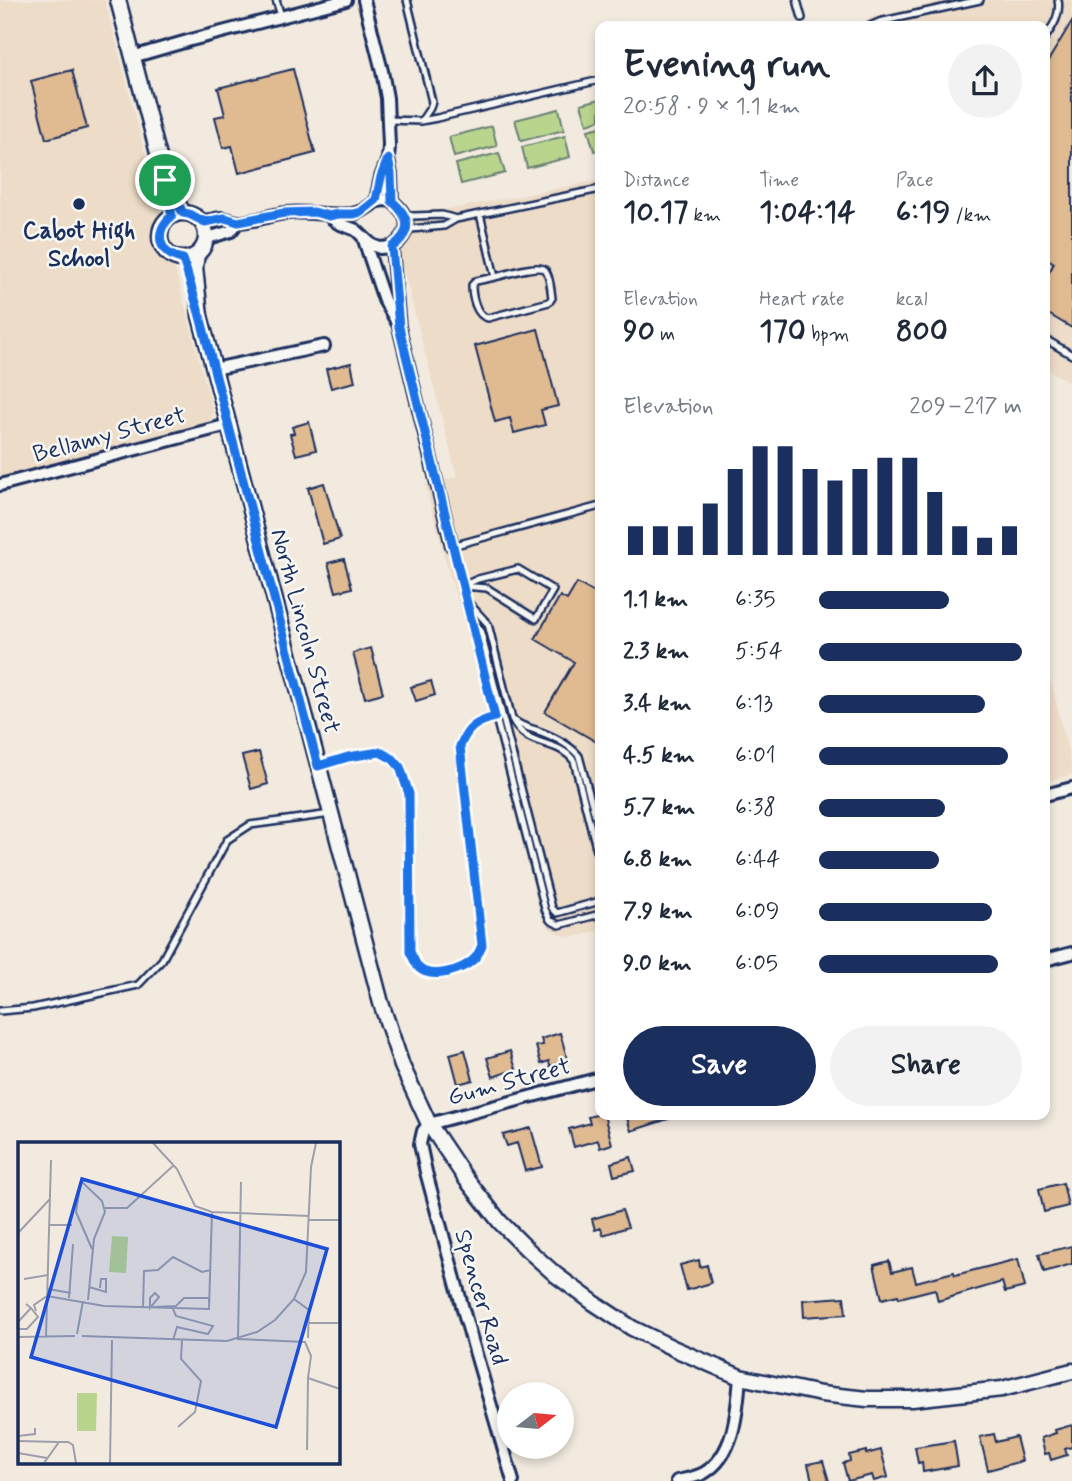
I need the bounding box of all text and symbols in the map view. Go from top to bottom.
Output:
text: Evening run [623,41,830,90]
button: share [948,44,1022,118]
text: 20:58 · 9 × 1.1 km [623,92,801,122]
pin [135,150,195,210]
icon: arrive [146,161,184,199]
text: Distance [623,168,690,193]
text: Time [759,168,799,193]
text: Pace [896,168,933,193]
text: 10.17 [623,193,688,232]
text: 1:04:14 [759,193,855,232]
text: 6:19 [896,193,950,232]
marker: Cabot High School [71,196,87,212]
text: km [688,203,721,228]
text: /km [950,203,991,228]
place label: Cabot High School [23,216,136,275]
text: Elevation [623,287,698,312]
text: Heart rate [759,287,845,312]
text: kcal [896,287,928,312]
text: 90 [623,312,655,351]
text: 170 [759,312,806,351]
text: 800 [896,312,948,351]
text: m [655,322,675,347]
text: bpm [806,322,849,347]
text: Elevation [623,392,714,422]
text: 209–217 m [909,392,1022,422]
street label: Bellamy Street [29,400,189,471]
street label: North Lincoln Street [262,525,347,737]
text: 1.1 km [623,585,688,615]
text: 6:35 [735,585,776,615]
text: 2.3 km [623,637,689,667]
text: 5:54 [735,637,783,667]
text: 3.4 km [623,689,691,719]
text: 6:13 [735,689,773,719]
text: 4.5 km [623,741,695,771]
text: 6:01 [735,741,776,771]
text: 5.7 km [623,793,695,823]
text: 6:38 [735,793,776,823]
text: 6.8 km [623,845,692,875]
text: 6:44 [735,845,780,875]
text: 7.9 km [623,897,693,927]
text: 6:09 [735,897,779,927]
text: 9.0 km [623,949,692,979]
text: 6:05 [735,949,778,979]
button: Save [623,1026,816,1106]
button: Share [830,1026,1022,1106]
street label: Gum Street [444,1051,574,1114]
inset map [18,1142,340,1464]
street label: Spencer Road [446,1226,515,1369]
north arrow [497,1382,574,1460]
map controls [497,1382,574,1459]

